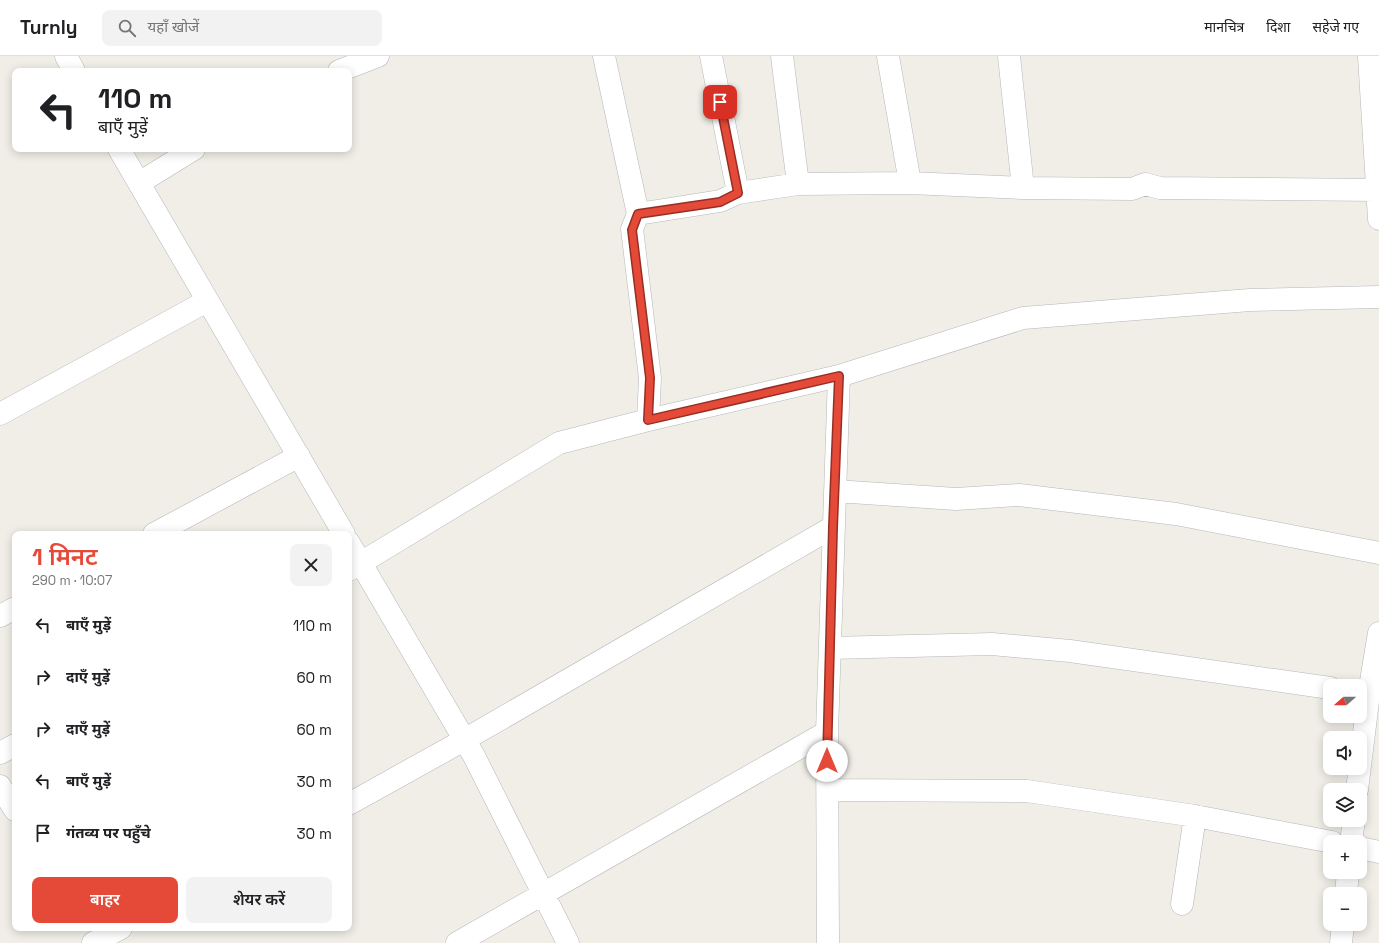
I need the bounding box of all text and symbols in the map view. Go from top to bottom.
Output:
search box [102,10,382,46]
text: Turnly [20,15,78,40]
icon: search [116,17,138,39]
text: यहाँ खोजें [148,17,199,36]
text: मानचित्र [1204,18,1244,36]
text: दिशा [1266,18,1290,36]
text: सहेजे गए [1312,18,1359,36]
text: 110 m [98,80,172,116]
icon: left [32,84,84,136]
pin [703,85,737,119]
icon: arrive [709,91,731,113]
text: बाएँ मुड़ें [98,115,148,138]
text: 1 मिनट [32,541,98,572]
button: close [290,544,332,586]
text: 290 m · 10:07 [32,572,112,589]
icon: left [32,614,54,636]
text: बाएँ मुड़ें [66,615,111,634]
text: 110 m [293,616,332,635]
icon: right [32,666,54,688]
text: दाएँ मुड़ें [66,667,110,686]
text: 60 m [296,668,332,687]
north arrow [1323,679,1367,723]
map controls [1323,679,1367,931]
icon: right [32,718,54,740]
text: दाएँ मुड़ें [66,719,110,738]
text: 60 m [296,720,332,739]
button: sound [1323,731,1367,775]
position arrow [806,740,848,782]
icon: left [32,770,54,792]
text: बाएँ मुड़ें [66,771,111,790]
text: 30 m [297,772,332,791]
button: layers [1323,783,1367,827]
icon: arrive [32,822,54,844]
text: गंतव्य पर पहुँचे [66,823,151,842]
text: 30 m [297,824,332,843]
button: + [1323,835,1367,879]
button: बाहर [32,877,178,923]
button: शेयर करें [186,877,332,923]
button: − [1323,887,1367,931]

